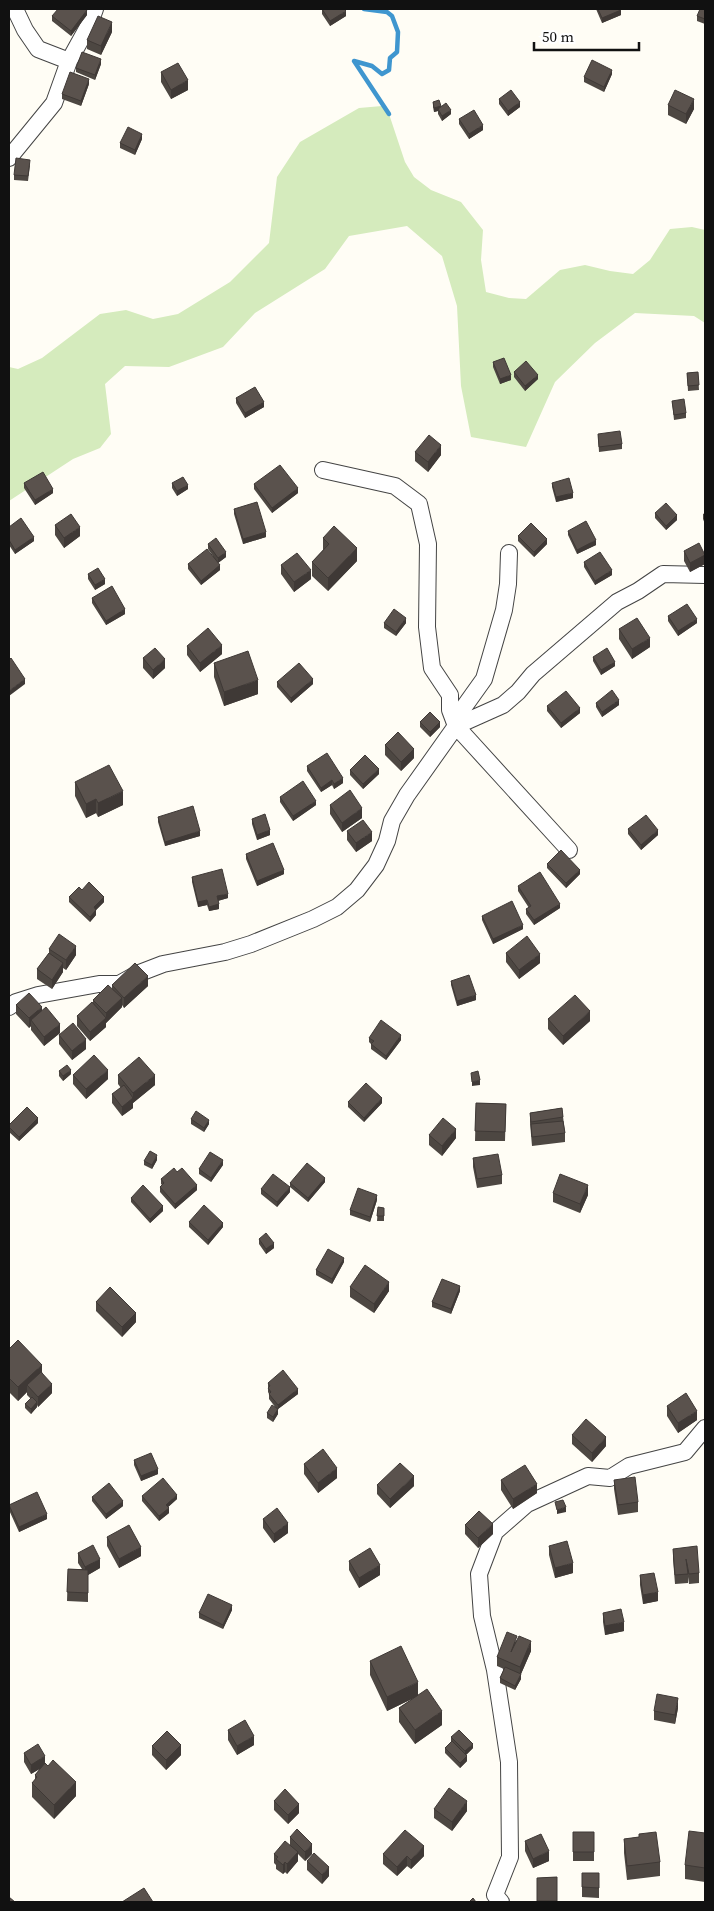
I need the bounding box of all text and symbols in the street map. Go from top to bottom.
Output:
scale bar [534,20,639,52]
text: 50 m [542,26,574,47]

